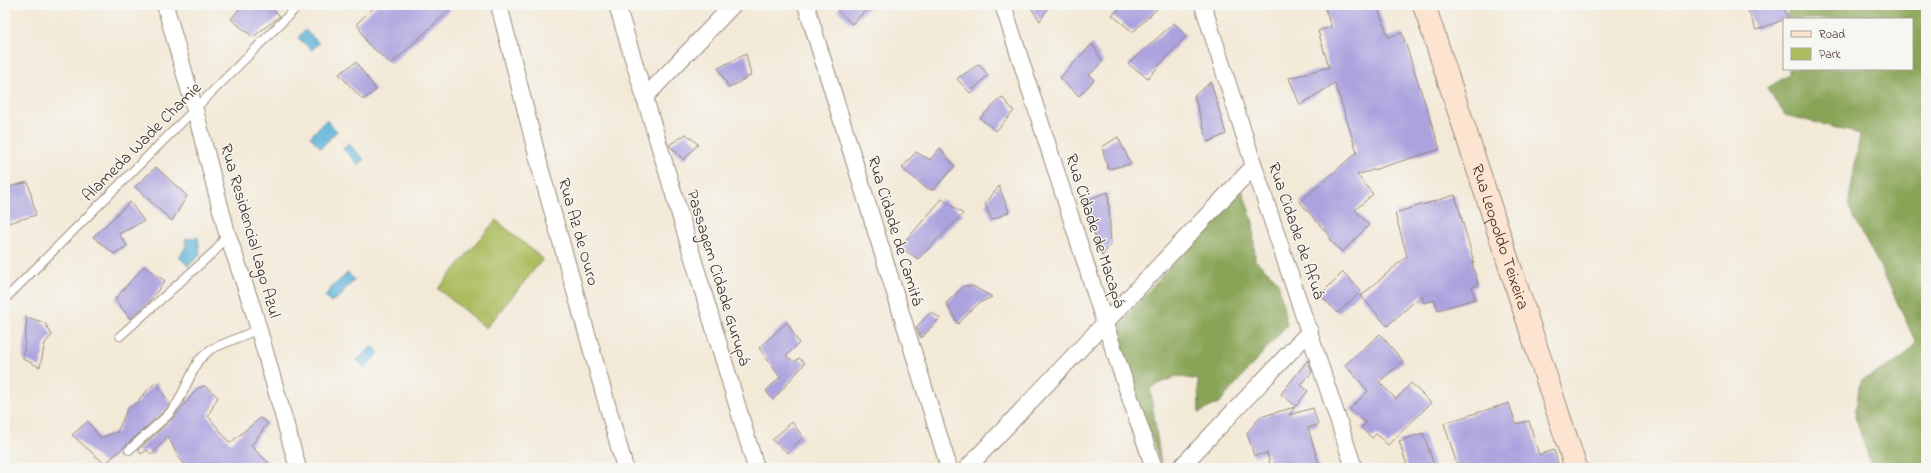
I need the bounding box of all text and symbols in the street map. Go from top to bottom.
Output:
legend [1783,18,1913,70]
text: Road [1819,26,1845,44]
text: Park [1819,46,1841,64]
street label: Alameda Wade Chamie [76,76,208,208]
street label: Rua Residencial Lago Azul [211,141,287,322]
street label: Rua Cidade de Macapá [1058,151,1132,312]
street label: Rua Cidade de Camitá [860,153,930,309]
street label: Rua Cidade de Afuá [1261,159,1331,303]
street label: Rua Leopoldo Teixeira [1465,161,1536,313]
street label: Rua Az de Ouro [551,175,605,289]
street label: Passagem Cidade Gurupá [677,187,757,370]

